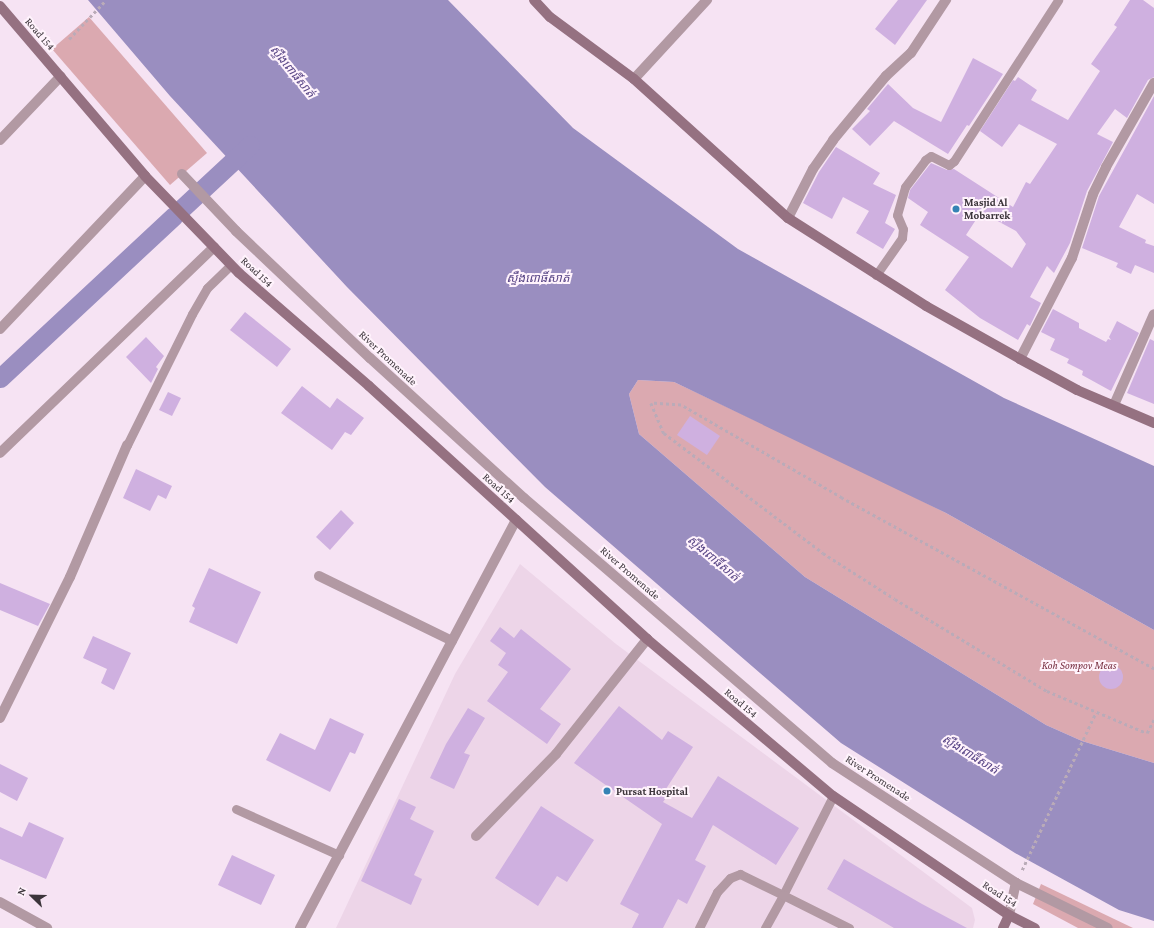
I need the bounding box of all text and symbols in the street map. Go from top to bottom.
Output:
street label: Road 154 [22,15,58,53]
water label: ស្ទឹងពោធិ៍សាត់ [267,43,317,101]
place label: Masjid Al Mobarrek [964,196,1010,222]
marker: Masjid Al Mobarrek [951,204,961,214]
street label: Road 154 [238,254,276,290]
water label: ស្ទឹងពោធិ៍សាត់ [506,272,570,286]
street label: River Promenade [356,328,420,388]
street label: Road 154 [480,470,518,506]
water label: ស្ទឹងពោធិ៍សាត់ [684,533,742,585]
street label: River Promenade [597,544,663,602]
park label: Koh Sompov Meas [1042,658,1116,672]
street label: Road 154 [722,685,760,721]
water label: ស្ទឹងពោធិ៍សាត់ [939,732,1001,778]
street label: River Promenade [843,752,913,804]
place label: Pursat Hospital [616,784,688,798]
marker: Pursat Hospital [601,785,613,797]
north arrow [12,876,52,916]
street label: Road 154 [980,878,1020,910]
text: N [14,886,28,897]

